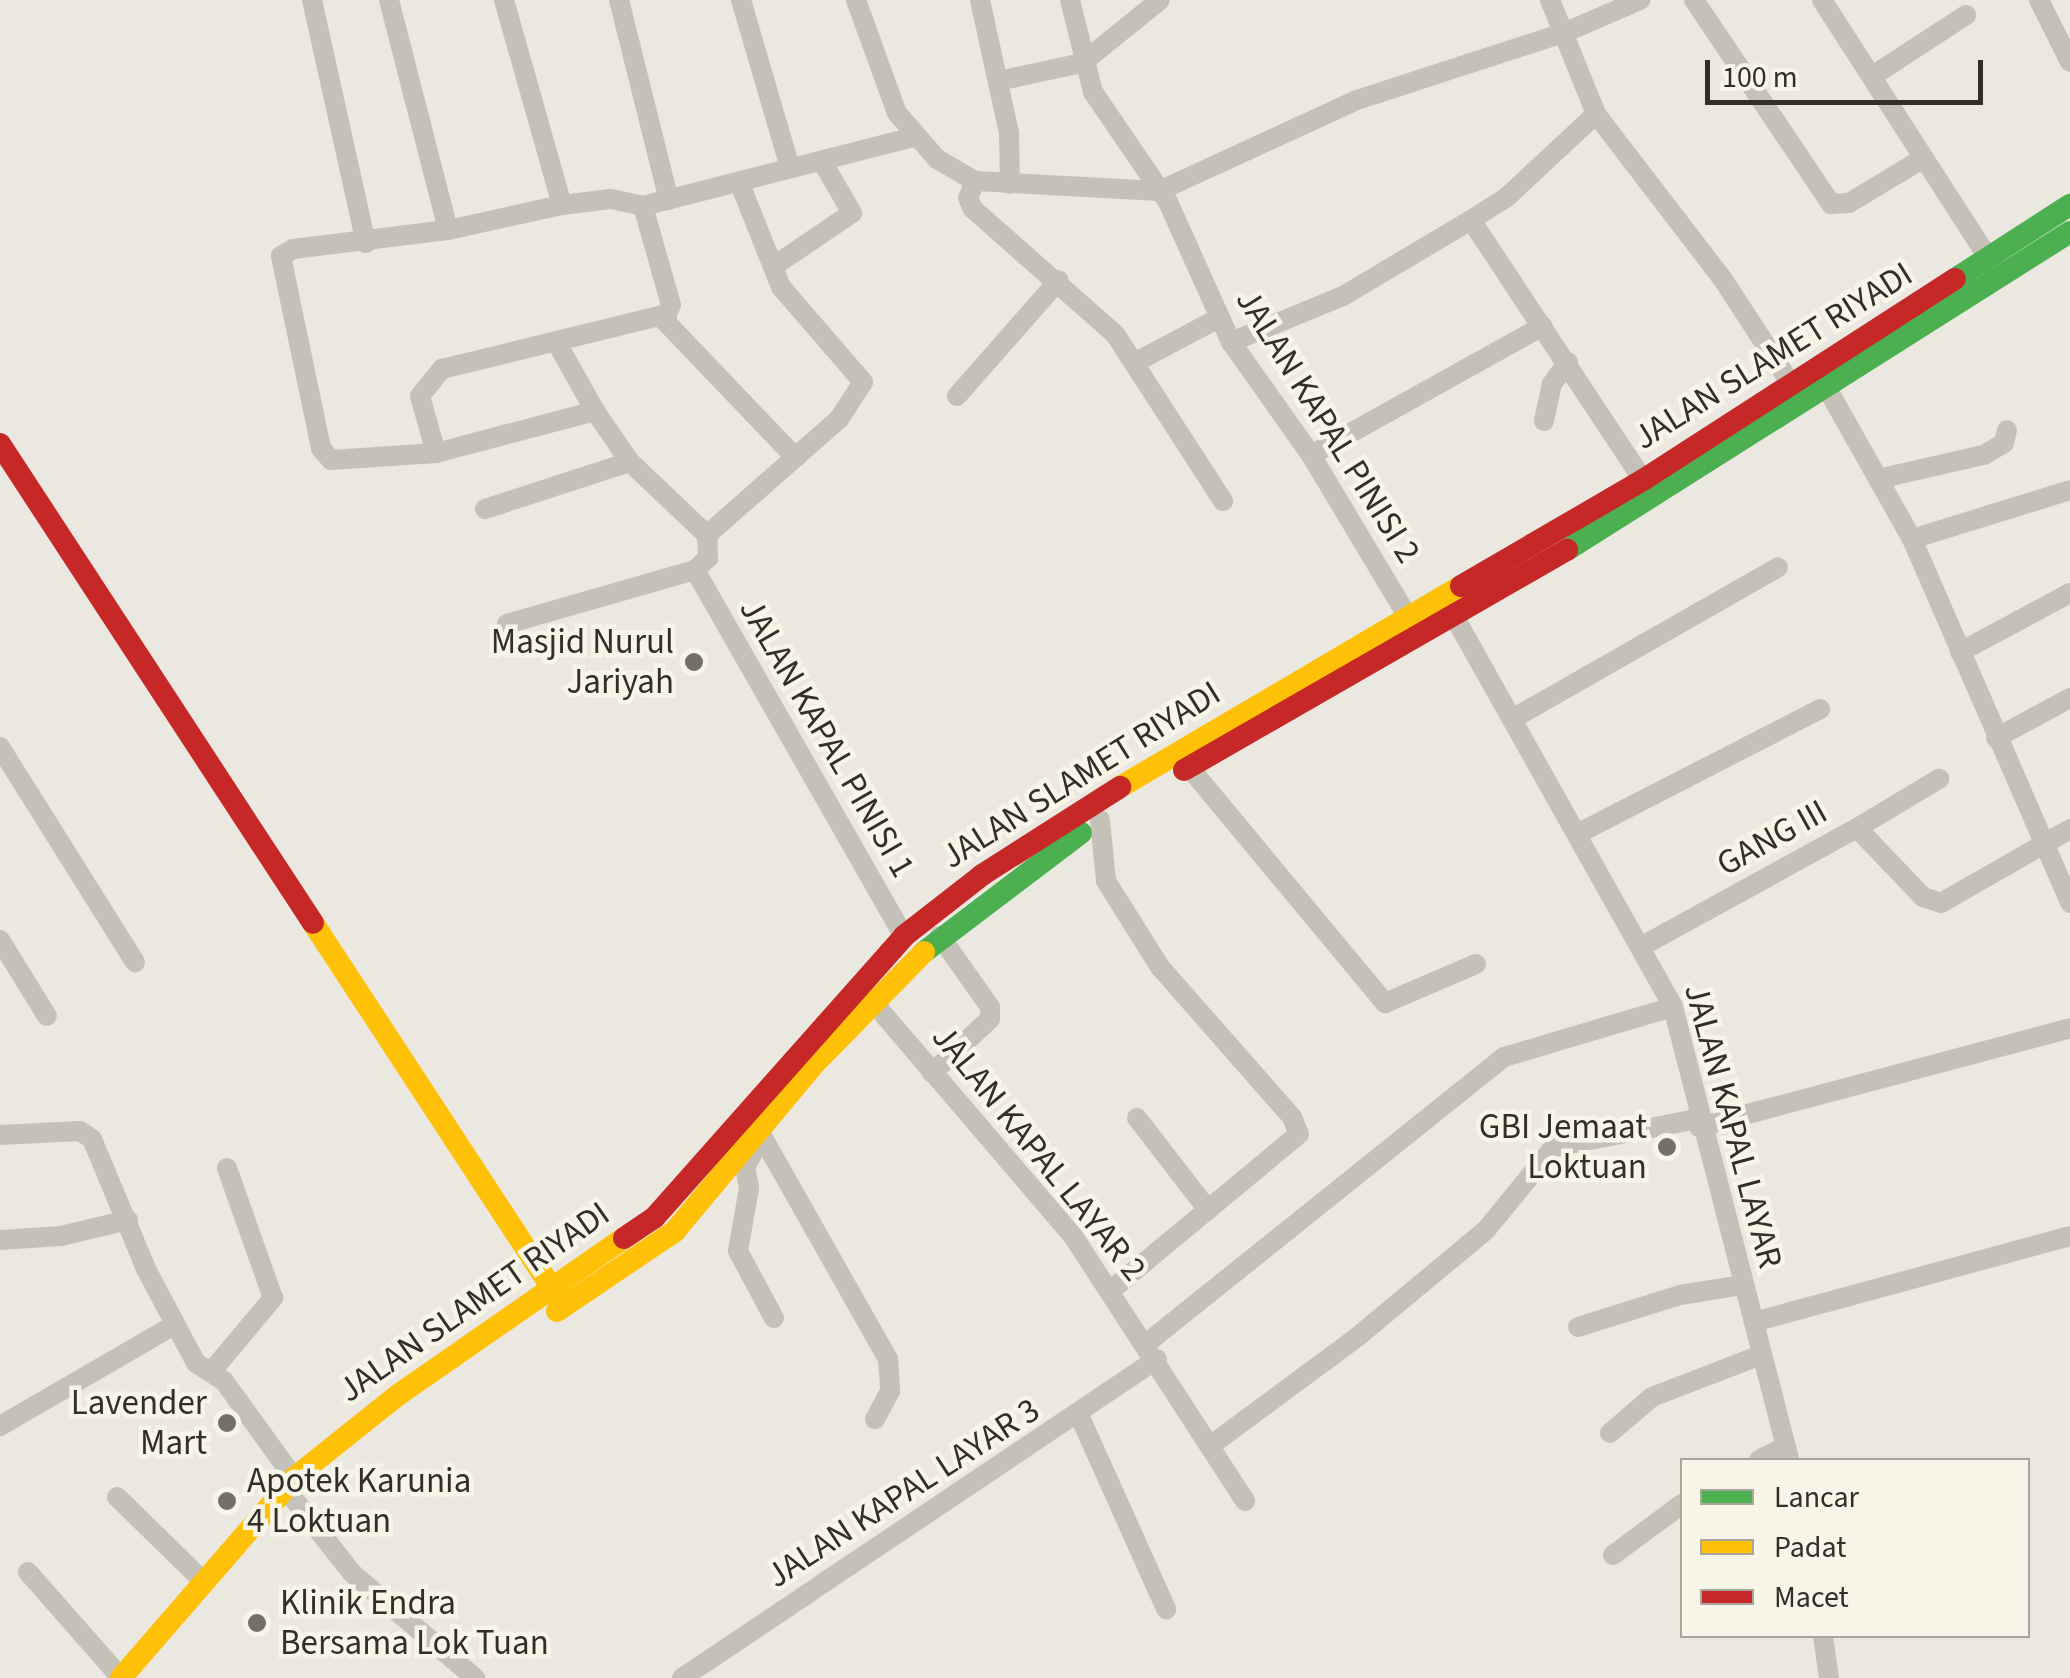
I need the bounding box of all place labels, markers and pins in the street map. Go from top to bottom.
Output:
place label: Masjid Nurul Jariyah [491,621,674,703]
marker: Masjid Nurul Jariyah [683,651,705,673]
place label: GBI Jemaat Loktuan [1479,1106,1647,1188]
marker: GBI Jemaat Loktuan [1656,1136,1678,1158]
place label: Lavender Mart [71,1382,207,1464]
marker: Lavender Mart [216,1412,238,1434]
place label: Apotek Karunia 4 Loktuan [247,1460,471,1542]
marker: Apotek Karunia 4 Loktuan [216,1490,238,1512]
place label: Klinik Endra Bersama Lok Tuan [280,1582,549,1664]
marker: Klinik Endra Bersama Lok Tuan [244,1610,270,1636]

